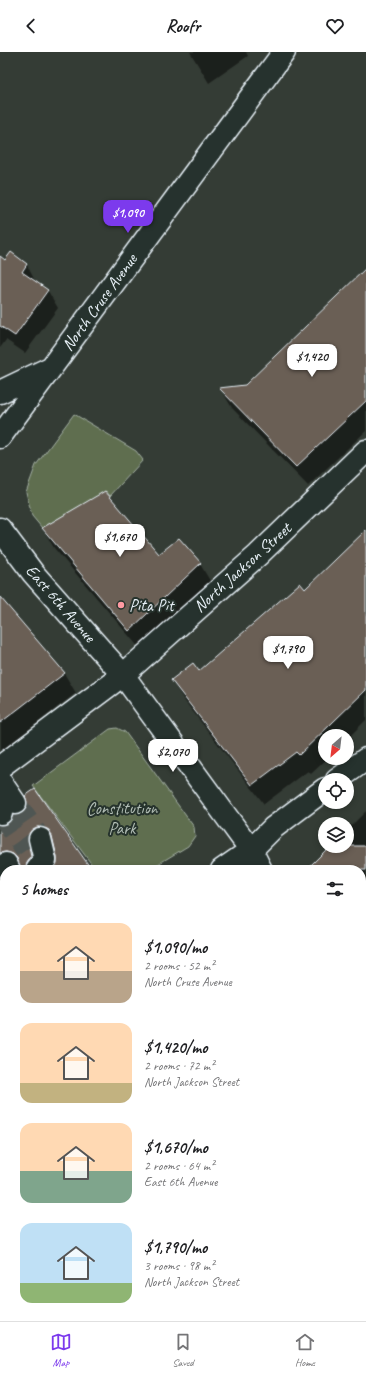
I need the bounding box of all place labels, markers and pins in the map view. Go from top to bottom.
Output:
pin: $1,090 [95,200,161,234]
pin: $1,420 [279,344,345,378]
pin: $1,670 [87,524,153,558]
place label: Pita Pit [129,595,176,616]
marker: Pita Pit [116,600,126,610]
pin: $1,790 [255,636,321,670]
pin: $2,070 [140,739,206,773]

